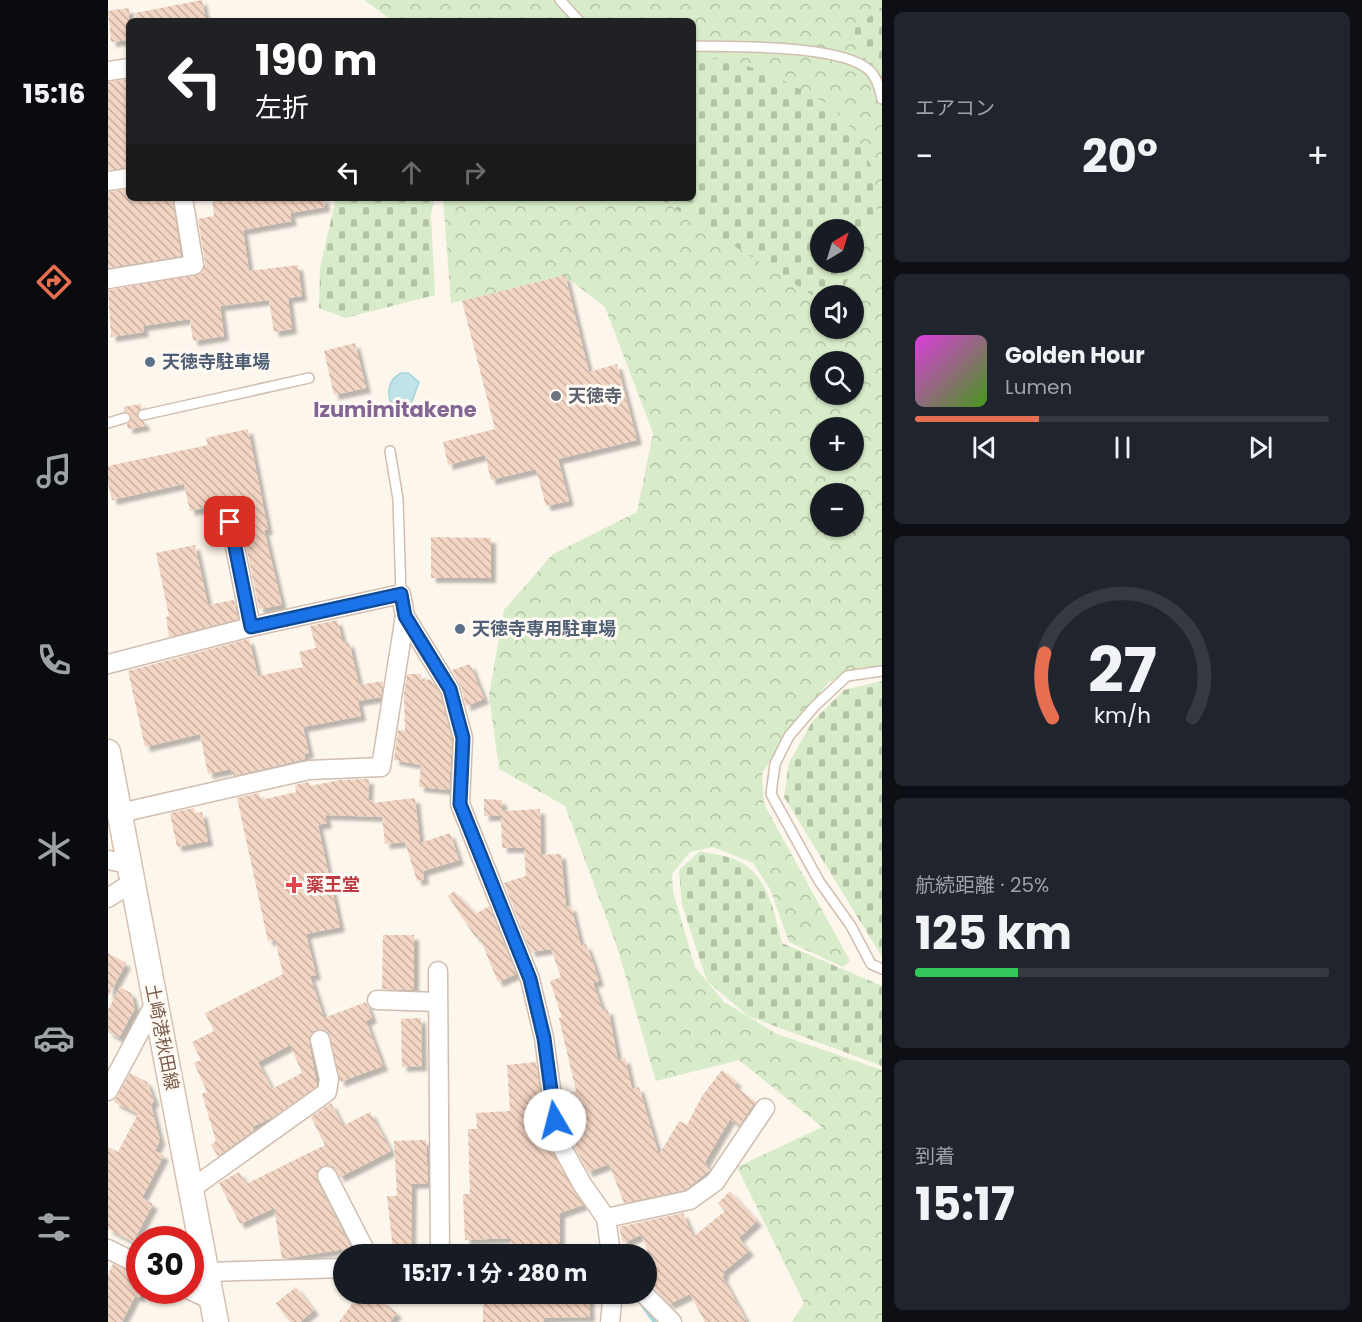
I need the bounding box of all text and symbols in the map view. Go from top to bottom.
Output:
text: 190 m [255,31,377,90]
icon: left [156,42,234,120]
text: 15:16 [23,75,85,112]
text: 左折 [255,89,309,126]
text: エアコン [915,94,995,122]
text: 20° [1082,125,1158,188]
text: − [915,133,933,180]
text: + [1306,133,1329,180]
icon: left [332,156,365,189]
icon: ahead [395,156,428,189]
icon: right [458,156,491,189]
north arrow [810,219,864,273]
map controls [810,219,864,537]
icon: directions [33,261,75,303]
button: sound [810,285,864,339]
text: Golden Hour [1005,340,1145,371]
place label: 天徳寺駐車場 [162,349,270,374]
button: search [810,351,864,405]
marker: 天徳寺駐車場 [143,355,157,369]
text: Lumen [1005,373,1072,401]
place label: 天徳寺 [568,383,622,408]
marker: 天徳寺 [549,389,563,403]
district label: Izumimitakene [313,395,477,424]
button: + [810,417,864,471]
icon: previous [968,431,1001,464]
icon: pause [1106,431,1139,464]
icon: next [1244,431,1277,464]
icon: music [33,450,75,492]
button: − [810,483,864,537]
pin [204,496,255,547]
icon: arrive [213,505,246,538]
place label: 天徳寺専用駐車場 [472,616,616,641]
marker: 天徳寺専用駐車場 [453,622,467,636]
text: 27 [1087,626,1157,714]
icon: phone [33,639,75,681]
text: km/h [1093,700,1151,731]
icon: climate [33,828,75,870]
text: 航続距離 · 25% [915,871,1049,899]
place label: 薬王堂 [306,872,360,897]
marker: 薬王堂 [287,878,301,892]
text: 125 km [915,902,1072,965]
street label: 土崎港秋田線 [140,982,185,1092]
icon: car [33,1017,75,1059]
position arrow [523,1088,587,1152]
text: 到着 [915,1142,955,1170]
text: 15:17 [915,1173,1015,1236]
icon: filters [33,1206,75,1248]
speed limit sign: 30 [126,1226,204,1304]
text: 15:17 · 1 分 · 280 m [403,1258,587,1289]

